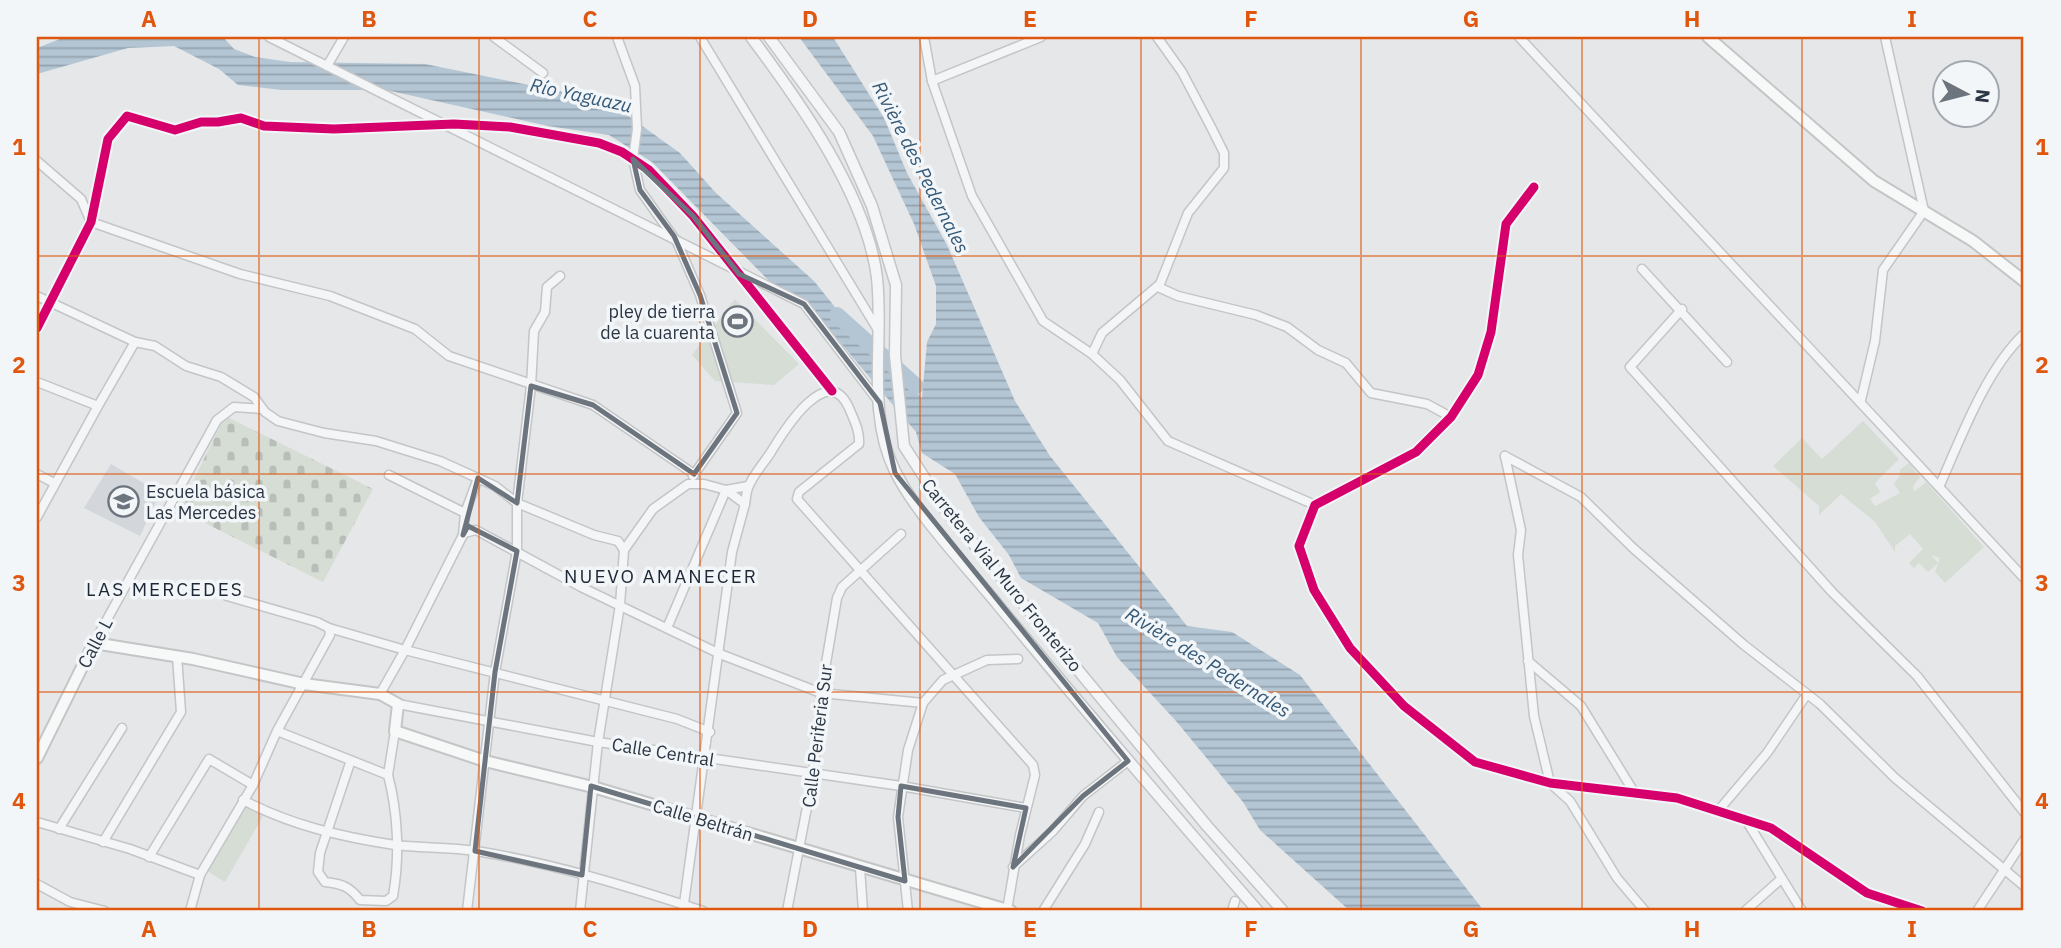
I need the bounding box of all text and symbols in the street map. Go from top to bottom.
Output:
text: A [141,3,157,33]
text: B [361,3,377,33]
text: C [583,3,598,33]
text: D [802,3,818,33]
text: E [1023,3,1037,33]
text: F [1244,3,1258,33]
text: G [1463,3,1479,33]
text: H [1684,3,1700,33]
text: I [1907,3,1917,33]
north arrow [1932,60,2002,130]
water label: Río Yaguazu [528,73,634,117]
water label: Rivière des Pedernales [867,77,975,257]
text: N [1970,88,1996,104]
text: 1 [12,131,26,161]
text: 1 [2035,131,2049,161]
place label: pley de tierra de la cuarenta [600,300,715,344]
sports icon: pley de tierra de la cuarenta [721,304,755,338]
text: 2 [12,349,26,379]
text: 2 [2035,349,2049,379]
street label: Carretera Vial Muro Fronterizo [917,474,1087,676]
place label: Escuela básica Las Mercedes [146,480,266,524]
school or university icon: Escuela básica Las Mercedes [106,484,140,518]
district label: NUEVO AMANECER [564,564,758,588]
text: 3 [12,567,26,597]
text: 3 [2035,567,2049,597]
district label: LAS MERCEDES [86,577,244,601]
water label: Rivière des Pedernales [1121,602,1295,722]
street label: Calle L [72,614,118,672]
street label: Calle Periferia Sur [797,663,837,809]
street label: Calle Central [610,733,716,771]
text: 4 [12,785,26,815]
text: 4 [2035,785,2049,815]
street label: Calle Beltrán [650,794,756,846]
text: A [141,913,157,943]
text: B [361,913,377,943]
text: C [583,913,598,943]
text: D [802,913,818,943]
text: E [1023,913,1037,943]
text: F [1244,913,1258,943]
text: G [1463,913,1479,943]
text: H [1684,913,1700,943]
text: I [1907,913,1917,943]

